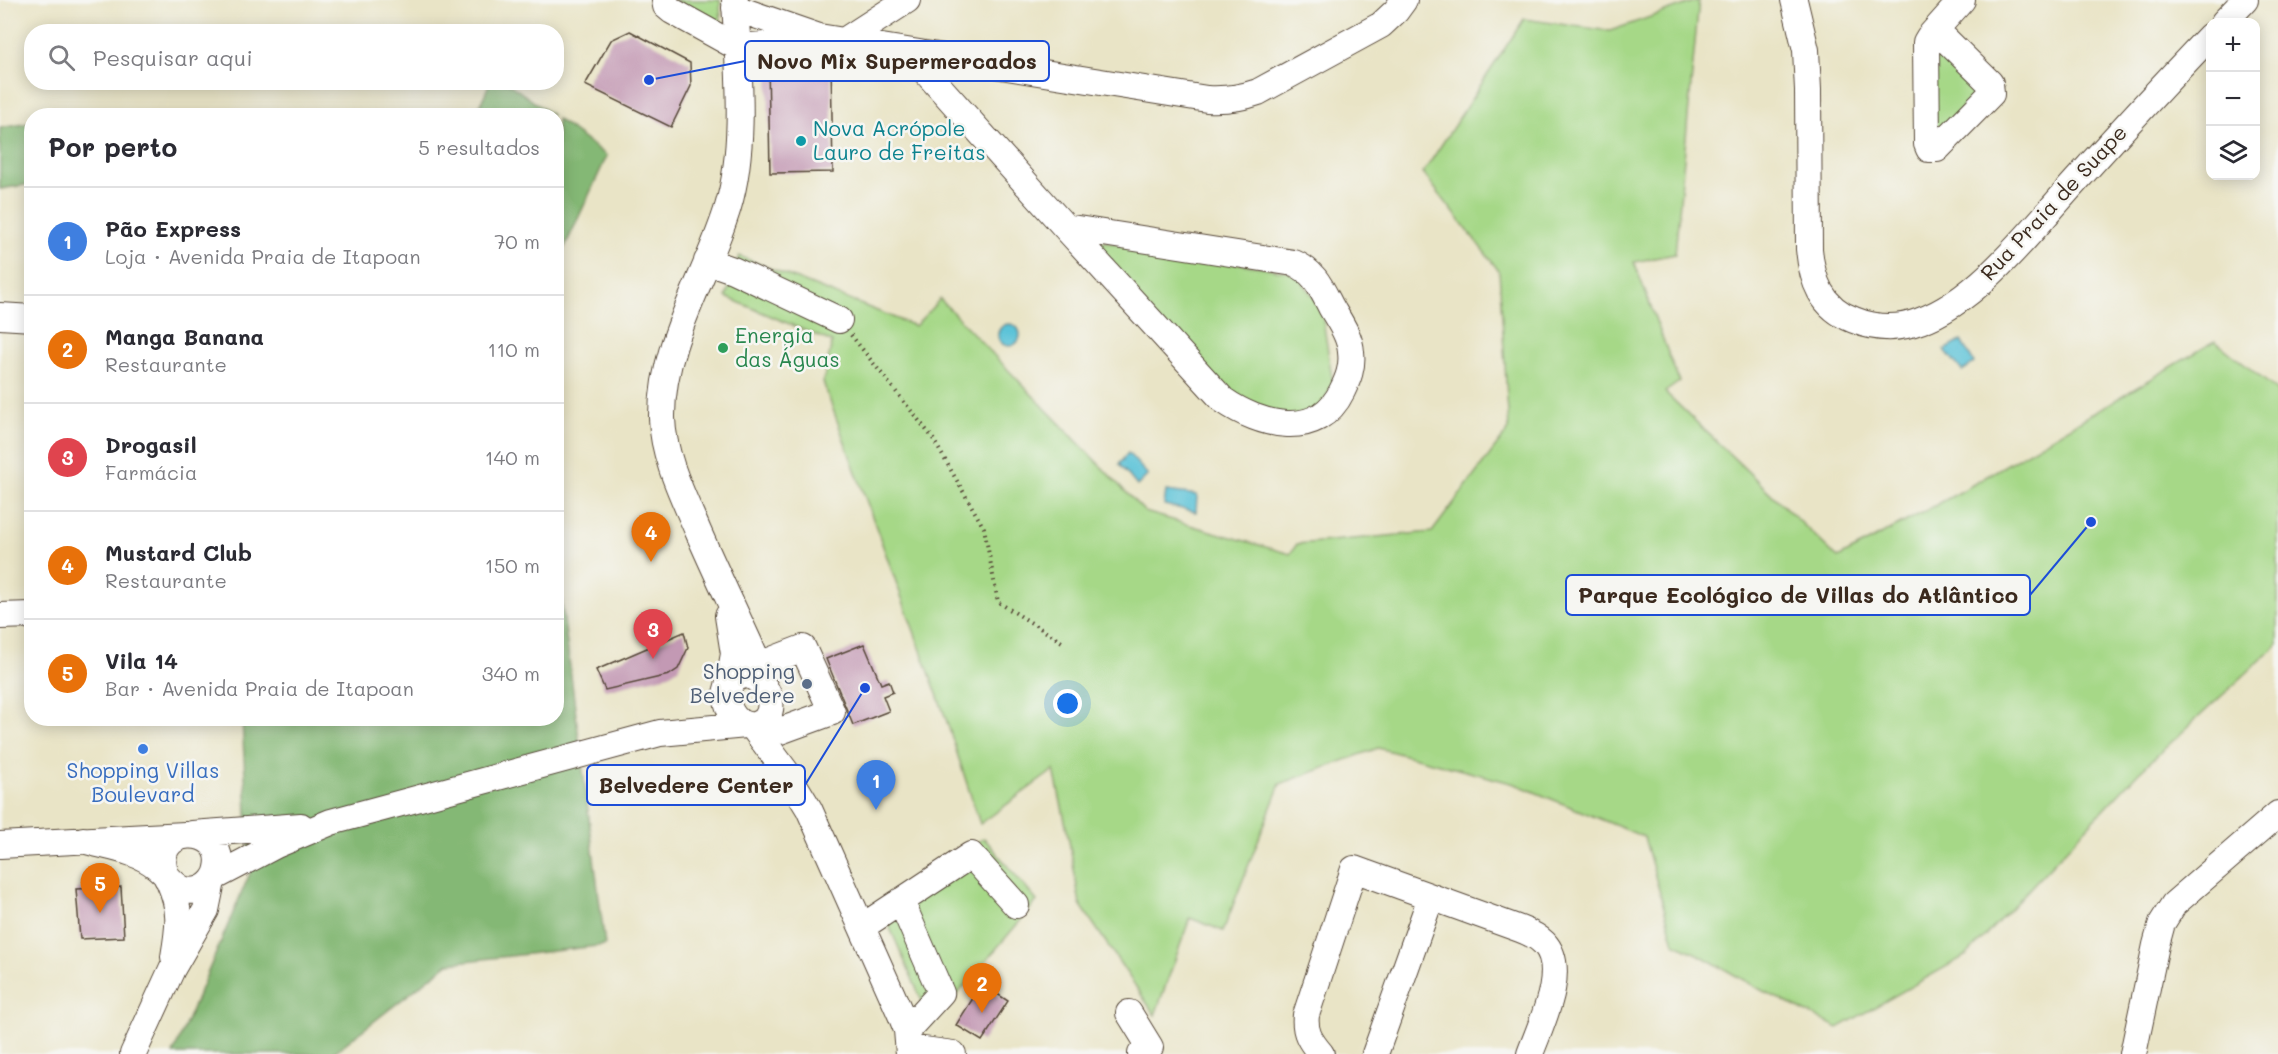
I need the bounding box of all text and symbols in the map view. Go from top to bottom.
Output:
map controls [2206,18,2260,180]
button: + [2206,18,2260,72]
search box [24,24,564,90]
icon: search [45,41,78,74]
callout: Novo Mix Supermercados [745,41,1049,81]
text: Pesquisar aqui [93,43,253,72]
text: Novo Mix Supermercados [757,46,1037,75]
button: − [2206,72,2260,126]
place label: Nova Acrópole Lauro de Freitas [813,114,986,165]
street label: Rua Praia de Suape [1974,119,2132,285]
button: layers [2206,126,2260,180]
text: Por perto [48,130,177,164]
text: 5 resultados [418,134,540,160]
marker: Nova Acrópole Lauro de Freitas [794,134,808,148]
text: Pão Express [105,214,241,243]
text: 1 [63,228,72,254]
text: 70 m [494,228,540,254]
text: Loja · Avenida Praia de Itapoan [105,243,421,269]
place label: Energia das Águas [735,321,840,372]
text: Manga Banana [105,322,264,351]
text: 2 [62,336,73,362]
text: 110 m [487,336,540,362]
marker: Energia das Águas [716,341,730,355]
text: Restaurante [105,351,227,377]
text: Drogasil [105,430,197,459]
text: 3 [62,444,74,470]
text: 140 m [485,444,540,470]
text: Farmácia [105,459,197,485]
pin: 4 [632,512,670,562]
text: Mustard Club [105,538,252,567]
text: 4 [61,552,74,578]
text: 150 m [485,552,540,578]
text: Restaurante [105,567,227,593]
callout: Parque Ecológico de Villas do Atlântico [1566,575,2030,615]
text: Parque Ecológico de Villas do Atlântico [1578,580,2018,609]
pin: 3 [634,610,672,659]
text: Vila 14 [105,646,178,675]
place label: Shopping Belvedere [690,657,795,708]
text: 5 [62,660,73,686]
text: 340 m [482,660,540,686]
text: Bar · Avenida Praia de Itapoan [105,675,414,701]
marker: Shopping Belvedere [800,677,814,691]
your location [1053,689,1082,718]
marker: Shopping Villas Boulevard [136,742,150,756]
place label: Shopping Villas Boulevard [67,756,219,807]
pin: 1 [856,760,896,810]
callout: Belvedere Center [587,765,805,805]
text: Belvedere Center [599,770,793,799]
pin: 5 [80,864,120,913]
pin: 2 [962,964,1002,1013]

